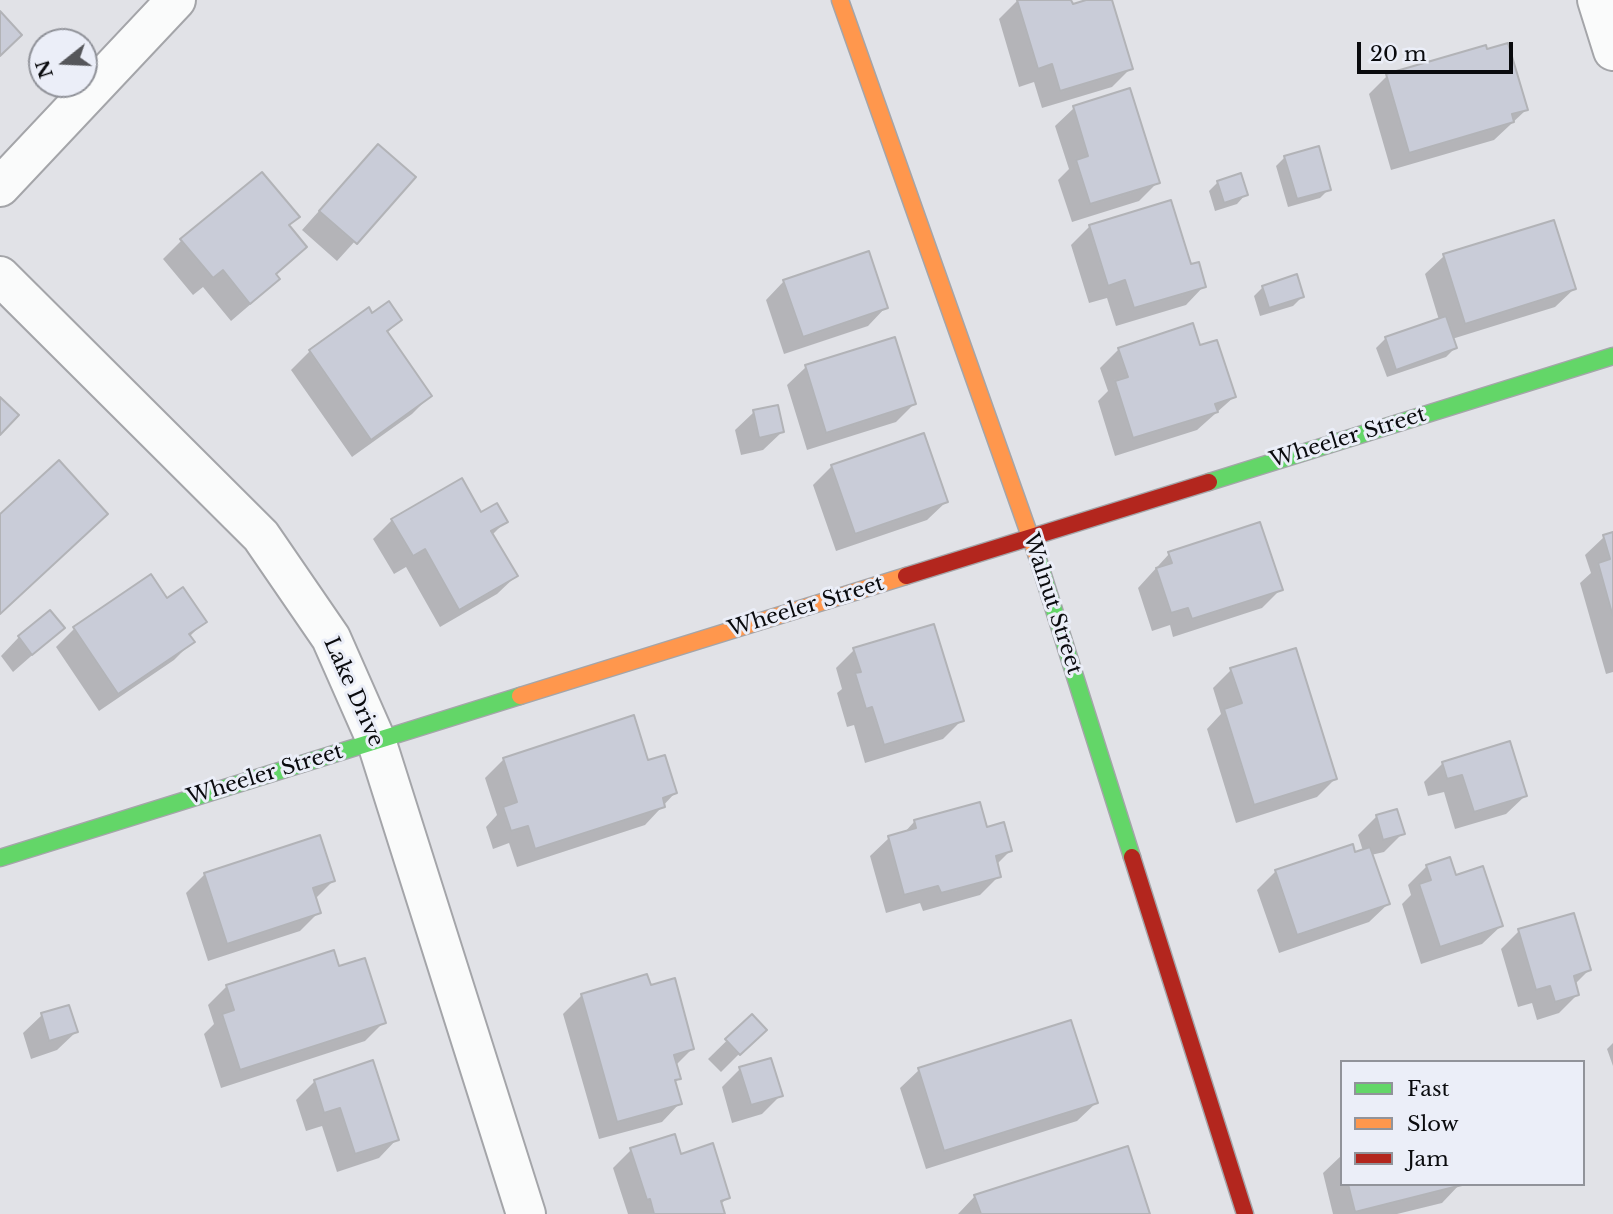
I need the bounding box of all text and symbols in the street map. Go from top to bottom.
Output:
north arrow [28,28,98,98]
scale bar [1361,28,1517,72]
text: 20 m [1370,41,1427,67]
text: N [31,57,58,81]
street label: Wheeler Street [1267,402,1429,474]
street label: Walnut Street [1017,530,1087,678]
street label: Wheeler Street [725,571,887,643]
street label: Lake Drive [318,633,388,751]
street label: Wheeler Street [184,739,346,811]
legend [1340,1060,1585,1186]
text: Fast [1407,1076,1449,1102]
text: Slow [1407,1111,1459,1137]
text: Jam [1407,1146,1449,1172]

